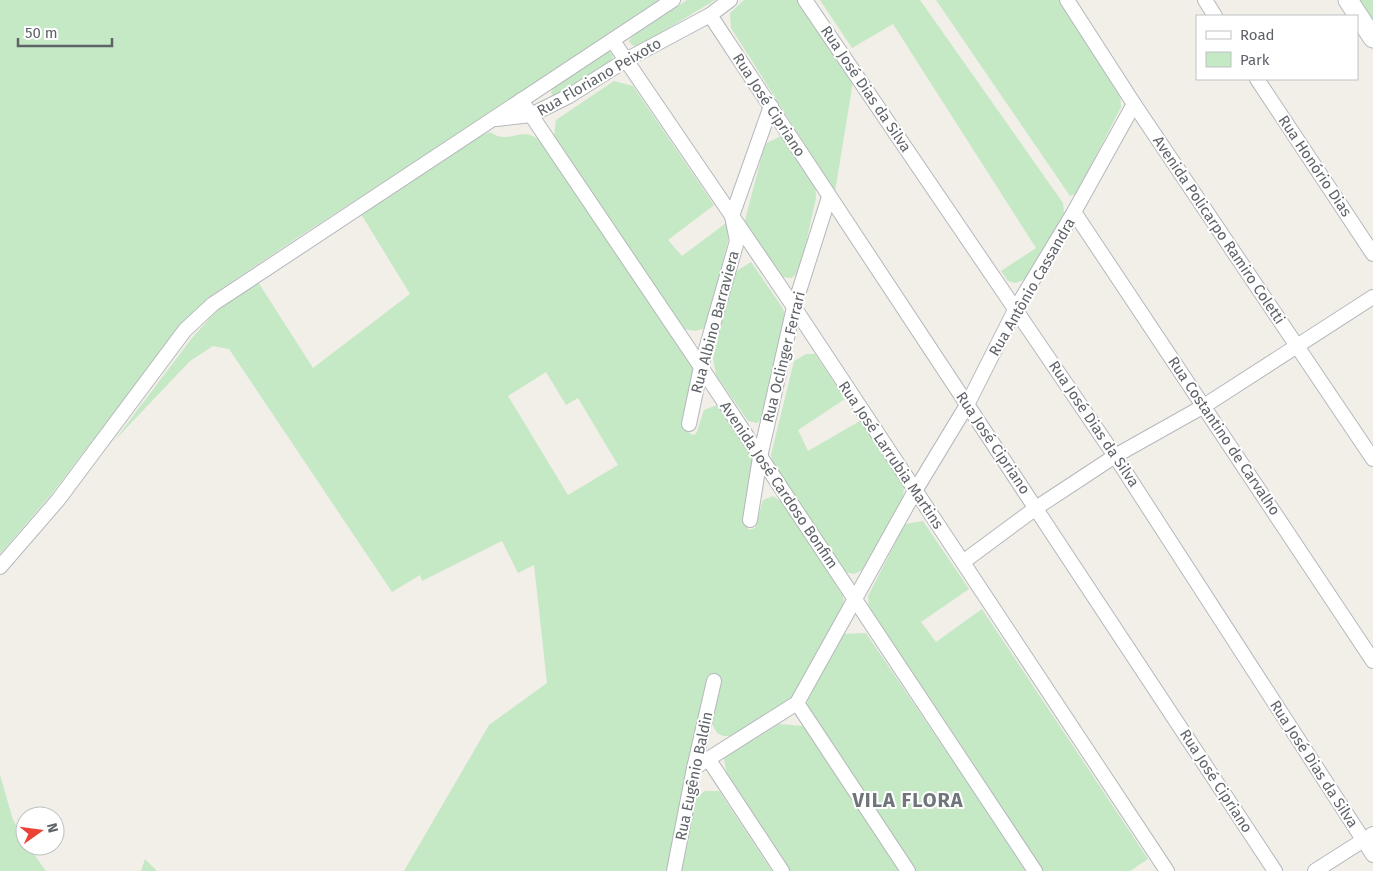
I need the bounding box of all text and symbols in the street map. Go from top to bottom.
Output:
scale bar [18,15,111,47]
legend [1196,15,1358,80]
street label: Rua José Dias da Silva [817,22,915,156]
text: 50 m [25,24,58,42]
text: Road [1240,26,1275,44]
street label: Rua Floriano Peixoto [534,34,664,120]
street label: Rua José Cipriano [729,50,809,160]
text: Park [1240,51,1270,69]
street label: Rua Honório Dias [1275,112,1355,220]
street label: Avenida Policarpo Ramiro Coletti [1149,132,1289,328]
street label: Rua Antônio Cassandra [985,215,1079,359]
street label: Rua Albino Barraviera [687,249,743,395]
street label: Rua Oclinger Ferrari [759,289,809,425]
street label: Rua Costantino de Carvalho [1164,353,1284,519]
street label: Rua José Dias da Silva [1045,357,1143,491]
street label: Rua José Larrubia Martins [835,378,947,532]
street label: Rua José Cipriano [952,388,1034,498]
street label: Avenida José Cardoso Bonfim [716,398,842,572]
street label: Rua José Dias da Silva [1266,697,1362,831]
street label: Rua Eugênio Baldin [672,710,716,842]
street label: Rua José Cipriano [1176,726,1256,836]
district label: VILA FLORA [851,788,964,812]
north arrow [15,806,65,856]
text: N [43,821,62,835]

